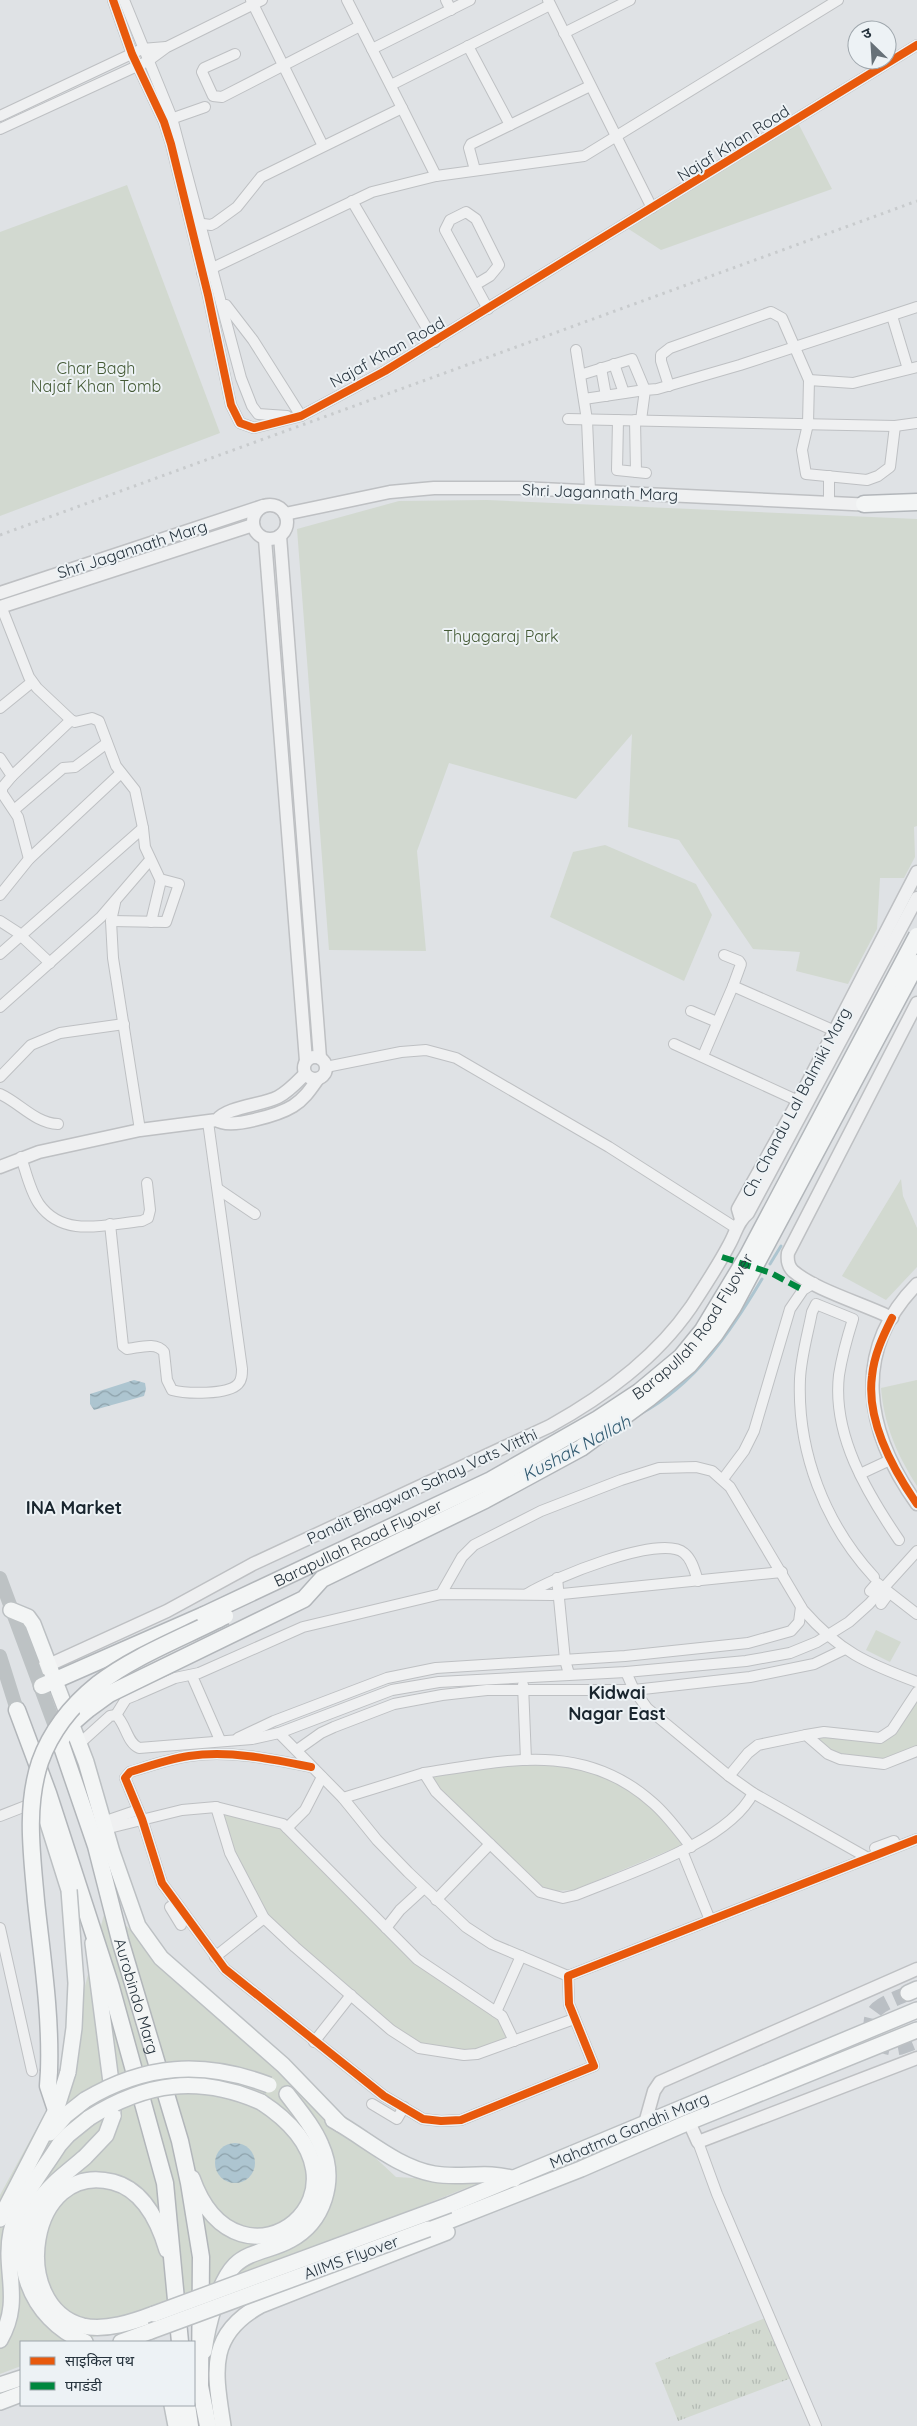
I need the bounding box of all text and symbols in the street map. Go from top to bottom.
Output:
north arrow [847,20,897,70]
text: उ [859,23,875,43]
street label: Najaf Khan Road [673,101,793,185]
street label: Najaf Khan Road [326,312,448,392]
park label: Char Bagh Najaf Khan Tomb [31,358,161,396]
street label: Shri Jagannath Marg [522,479,678,505]
street label: Shri Jagannath Marg [55,515,209,583]
park label: Thyagaraj Park [443,626,559,646]
street label: Ch. Chandu Lal Balmiki Marg [737,1004,855,1200]
street label: Barapullah Road Flyover [628,1249,757,1404]
water label: Kushak Nallah [518,1409,635,1486]
street label: Pandit Bhagwan Sahay Vats Vitthi [304,1424,540,1548]
street label: Barapullah Road Flyover [270,1494,445,1591]
district label: INA Market [26,1496,122,1519]
district label: Kidwai Nagar East [568,1681,666,1725]
street label: Aurobindo Marg [110,1936,163,2056]
street label: Mahatma Gandhi Marg [546,2087,712,2173]
street label: AIIMS Flyover [301,2231,401,2283]
legend [20,2341,195,2406]
text: साइकिल पथ [65,2351,135,2370]
text: पगडंडी [65,2376,103,2395]

